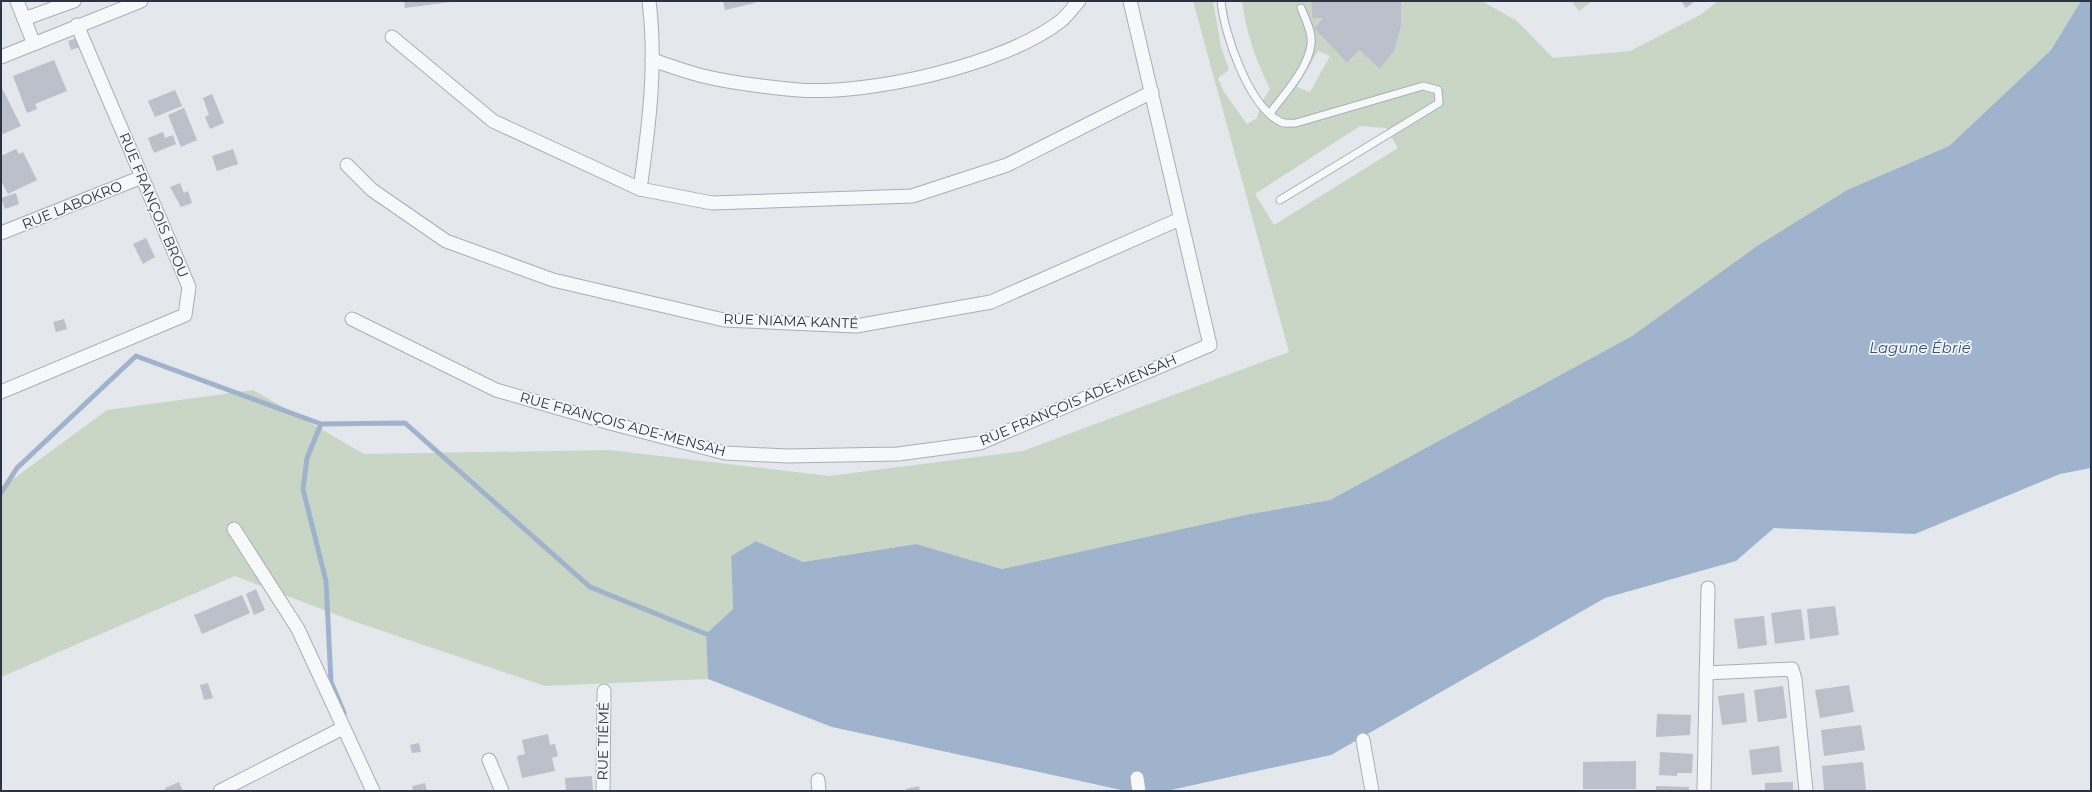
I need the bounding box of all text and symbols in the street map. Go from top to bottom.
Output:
street label: RUE FRANÇOIS BROU [115,130,193,280]
street label: RUE LABOKRO [19,177,125,233]
street label: RUE NIAMA KANTÉ [723,310,859,332]
water label: Lagune Ébrié [1869,338,1971,357]
street label: RUE FRANÇOIS ADE-MENSAH [977,350,1179,450]
street label: RUE FRANÇOIS ADE-MENSAH [518,388,728,460]
street label: RUE TIÉMÉ [593,702,613,780]

